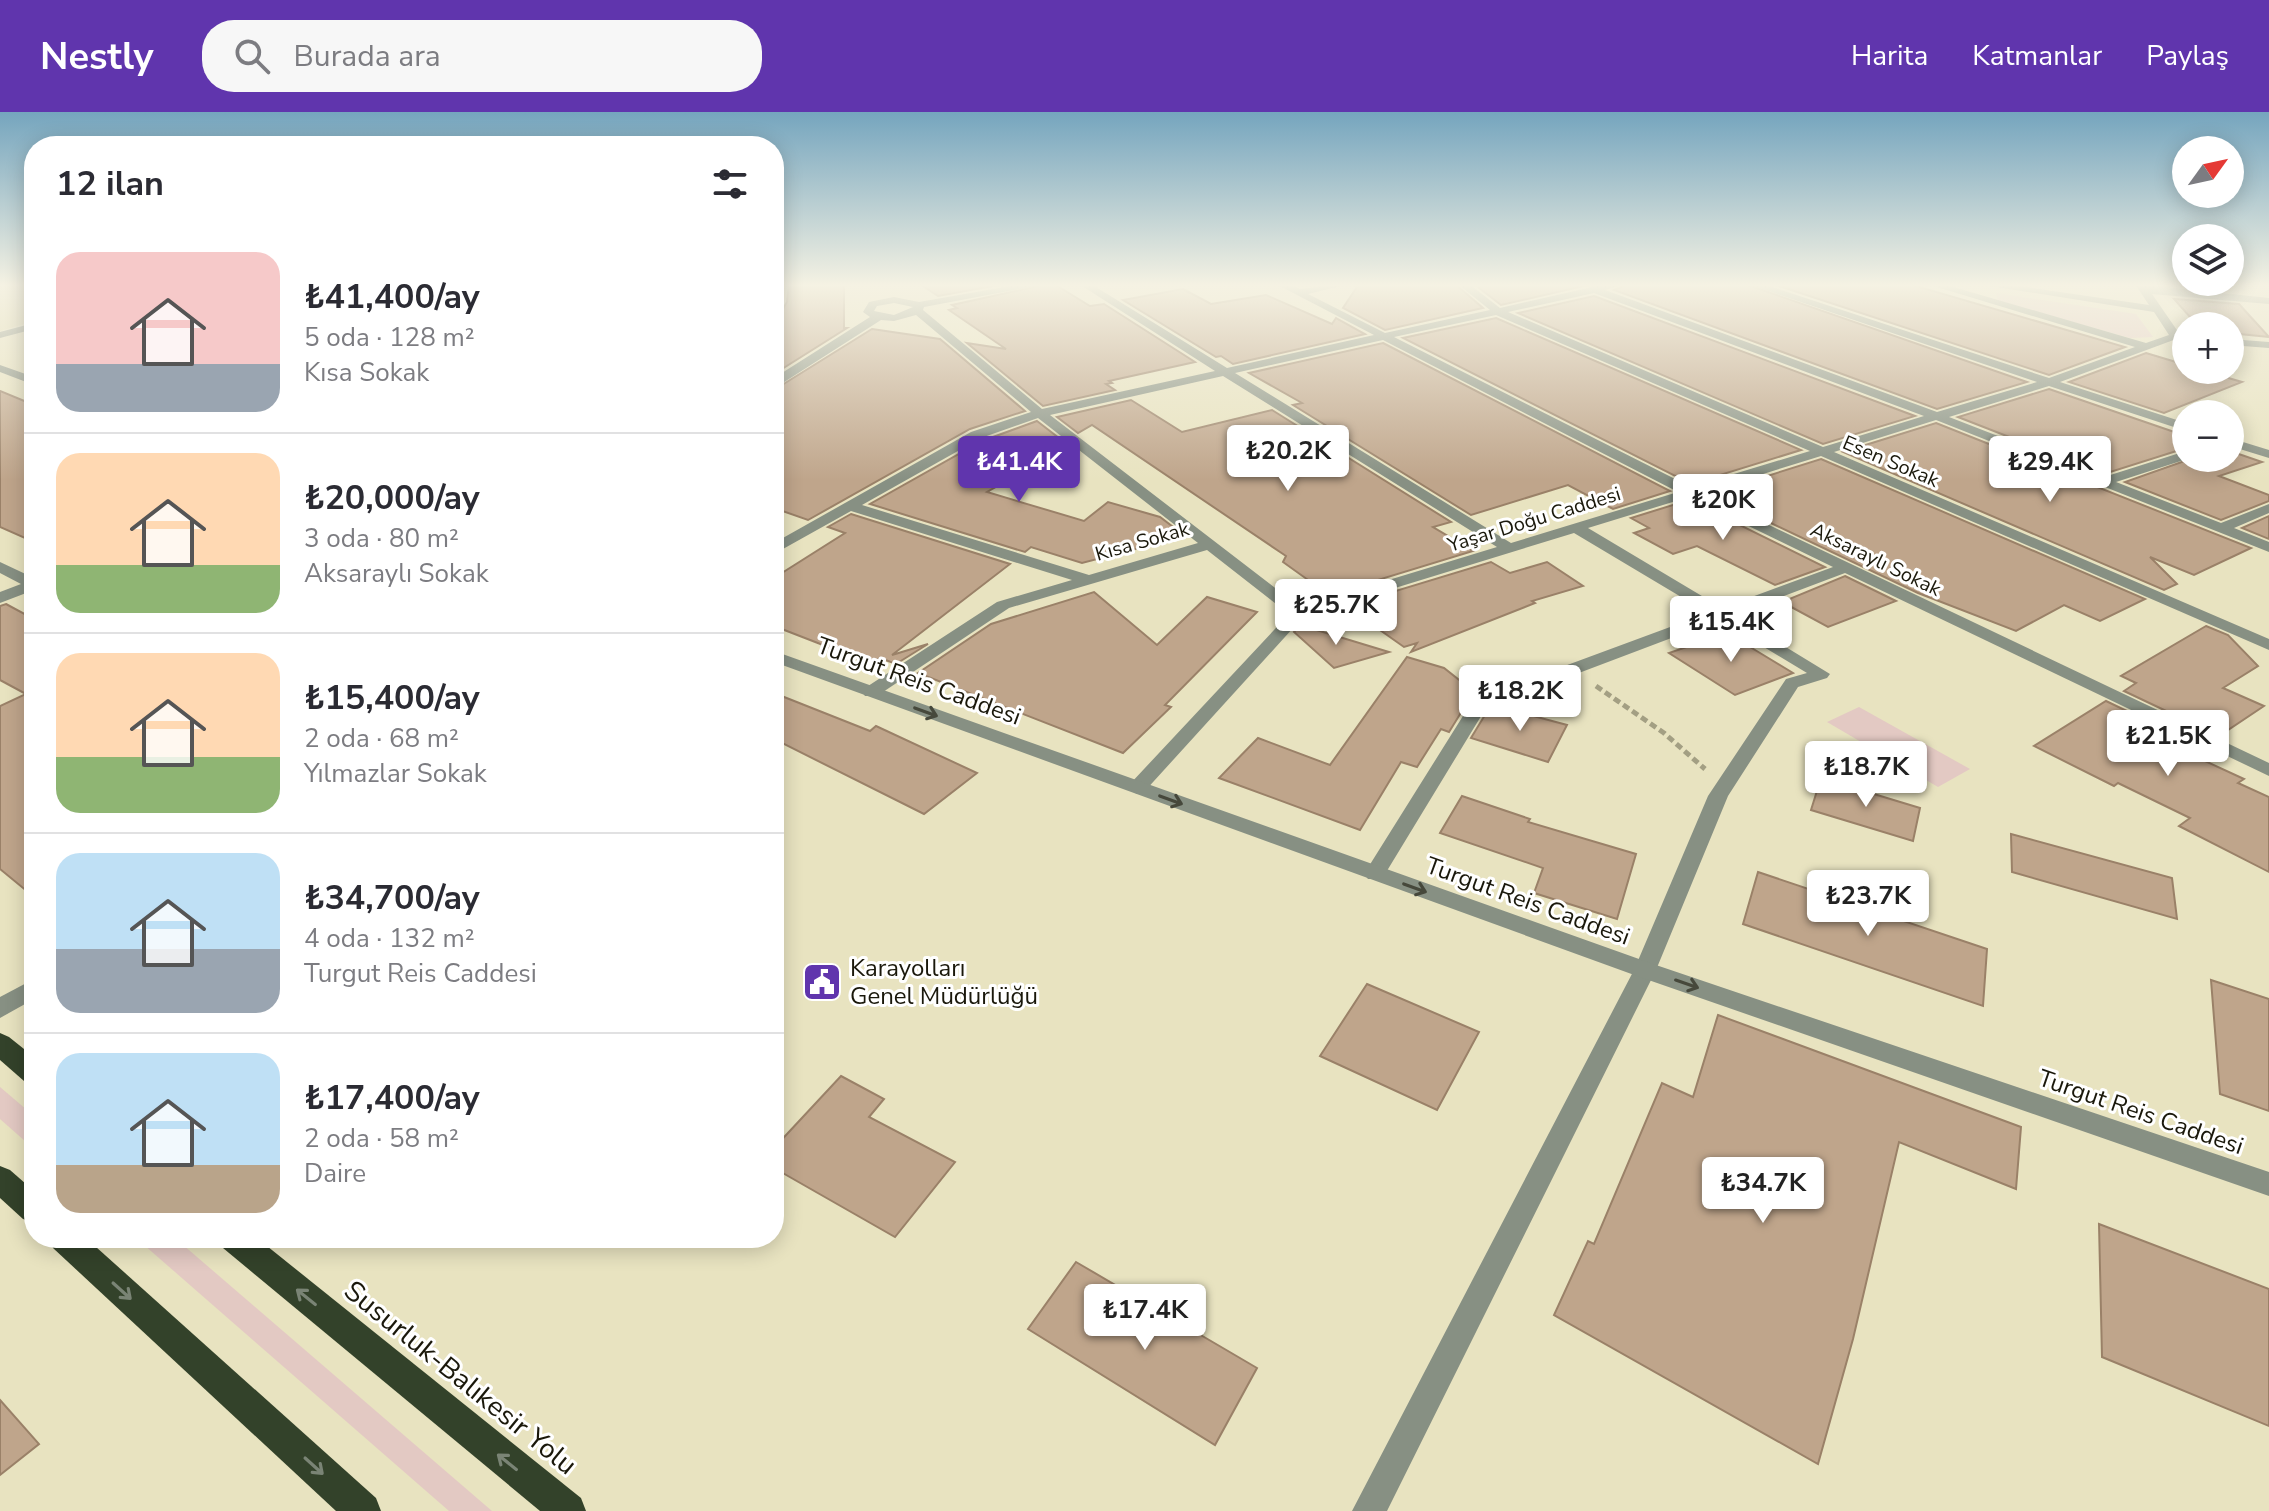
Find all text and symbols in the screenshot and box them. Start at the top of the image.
search box [202,20,762,92]
text: Nestly [40,31,154,82]
icon: search [230,34,274,78]
text: Burada ara [294,36,441,77]
text: Harita [1851,37,1928,75]
text: Katmanlar [1972,37,2102,75]
text: Paylaş [2146,37,2229,75]
north arrow [2172,136,2244,208]
map controls [2172,136,2244,472]
text: 12 ilan [56,161,164,207]
icon: filters [708,162,752,206]
button: layers [2172,224,2244,296]
text: ₺41,400/ay [304,274,480,320]
icon: home [120,284,216,380]
button: + [2172,312,2244,384]
text: 5 oda · 128 m² [304,320,475,355]
text: Kısa Sokak [304,355,429,390]
button: − [2172,400,2244,472]
pin: ₺20.2K [1223,425,1353,493]
street label: Esen Sokak [1838,429,1944,494]
text: ₺20.2K [1245,433,1331,468]
pin: ₺41.4K [954,436,1084,504]
pin: ₺29.4K [1985,436,2115,504]
text: ₺41.4K [976,444,1062,479]
text: ₺29.4K [2007,444,2093,479]
pin: ₺20K [1676,474,1770,542]
text: ₺20,000/ay [304,475,480,521]
street label: Yaşar Doğu Caddesi [1443,480,1624,559]
text: ₺20K [1691,482,1755,517]
icon: home [120,485,216,581]
street label: Kısa Sokak [1092,515,1193,568]
street label: Aksaraylı Sokak [1806,516,1946,603]
text: 3 oda · 80 m² [304,521,459,556]
text: Aksaraylı Sokak [304,556,489,591]
pin: ₺25.7K [1271,579,1401,647]
text: ₺25.7K [1293,587,1379,622]
pin: ₺15.4K [1666,596,1796,664]
text: ₺15.4K [1688,604,1774,639]
street label: Turgut Reis Caddesi [813,629,1025,733]
pin: ₺18.2K [1455,665,1585,733]
text: ₺18.2K [1477,673,1563,708]
text: ₺15,400/ay [304,675,480,721]
icon: home [120,685,216,781]
one-way arrow [913,705,938,720]
pin: ₺21.5K [2103,710,2233,778]
text: ₺21.5K [2125,718,2211,753]
text: 2 oda · 68 m² [304,721,459,756]
pin: ₺18.7K [1801,741,1931,809]
text: ₺18.7K [1823,749,1909,784]
text: Yılmazlar Sokak [304,756,487,791]
one-way arrow [1158,794,1183,808]
street label: Turgut Reis Caddesi [1422,849,1634,953]
pin: ₺23.7K [1803,870,1933,938]
text: ₺34,700/ay [304,875,480,921]
text: ₺23.7K [1825,878,1911,913]
one-way arrow [1403,882,1428,897]
icon: home [120,885,216,981]
text: 4 oda · 132 m² [304,921,475,956]
place label: Karayolları Genel Müdürlüğü [850,952,1038,1012]
text: Turgut Reis Caddesi [304,956,537,991]
public building icon: Karayolları Genel Müdürlüğü [801,961,843,1003]
one-way arrow [1674,978,1699,993]
street label: Turgut Reis Caddesi [2034,1062,2248,1162]
text: ₺17,400/ay [304,1075,480,1121]
icon: home [120,1085,216,1181]
text: 2 oda · 58 m² [304,1121,459,1156]
text: Daire [304,1156,366,1191]
pin: ₺34.7K [1698,1157,1828,1225]
text: ₺34.7K [1720,1165,1806,1200]
street label: Susurluk-Balıkesir Yolu [336,1272,585,1484]
one-way arrow [111,1281,131,1299]
pin: ₺17.4K [1080,1284,1210,1352]
one-way arrow [296,1288,317,1306]
text: ₺17.4K [1102,1292,1188,1327]
one-way arrow [498,1453,518,1471]
one-way arrow [303,1457,323,1475]

